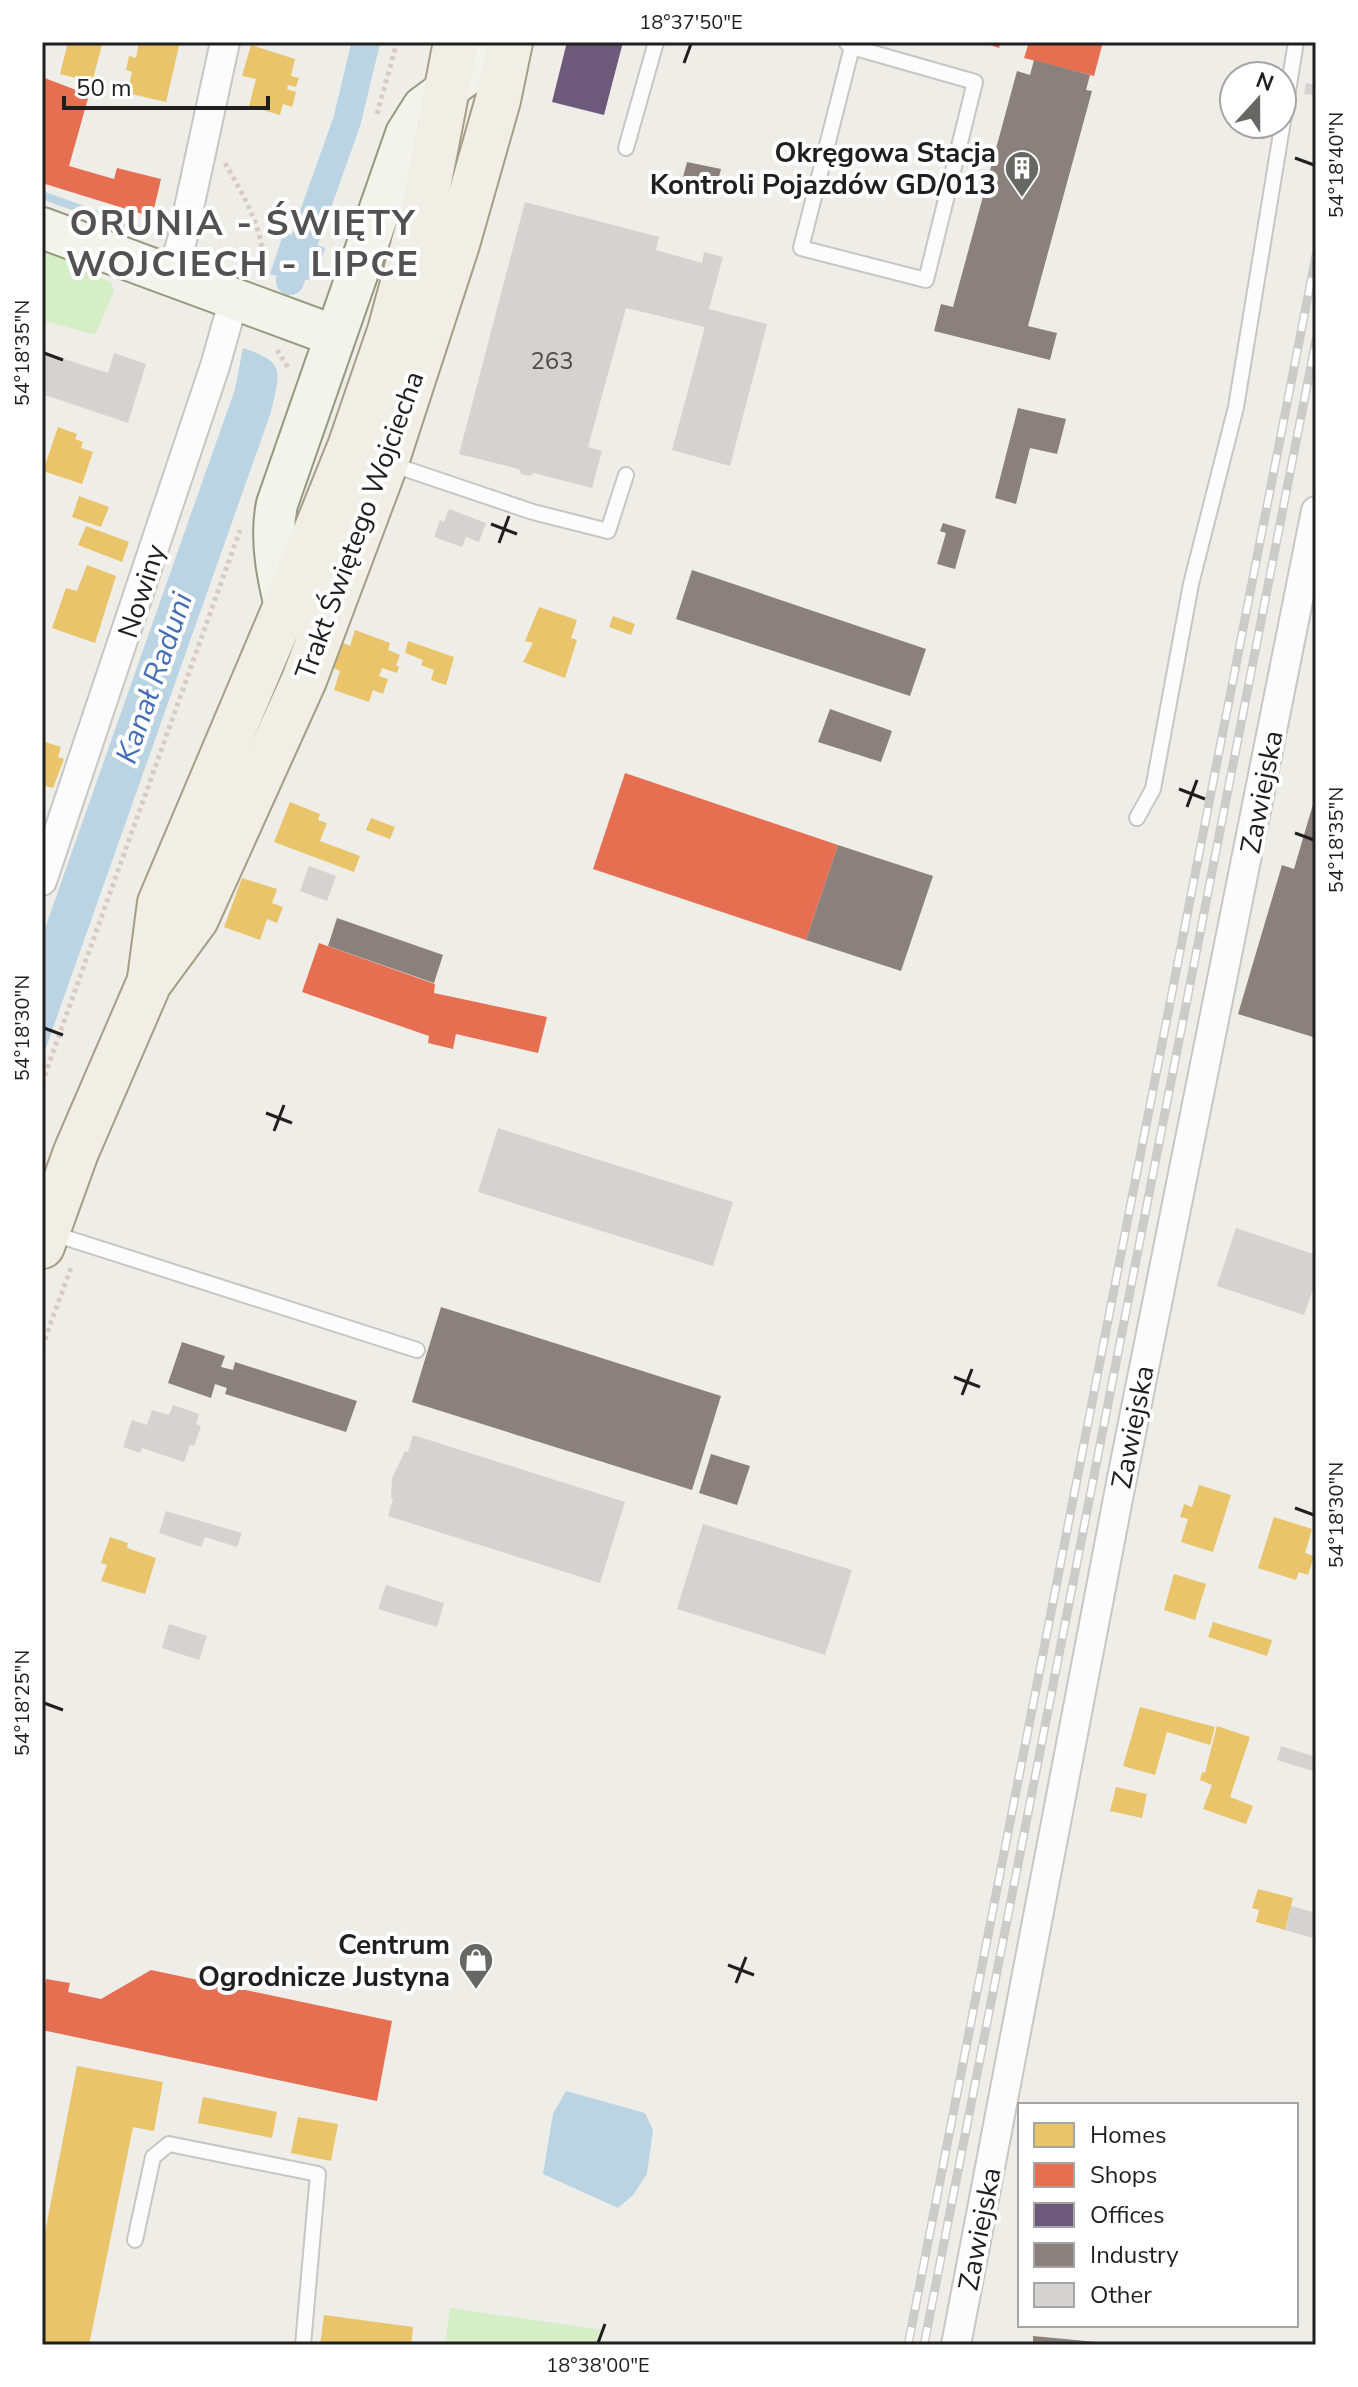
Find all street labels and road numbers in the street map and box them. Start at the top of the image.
street label: Trakt Świętego Wojciecha [286,366,433,685]
street label: Nowiny [109,539,175,643]
street label: Zawiejska [1231,727,1293,857]
street label: Zawiejska [1102,1362,1164,1492]
street label: Zawiejska [949,2164,1011,2294]

